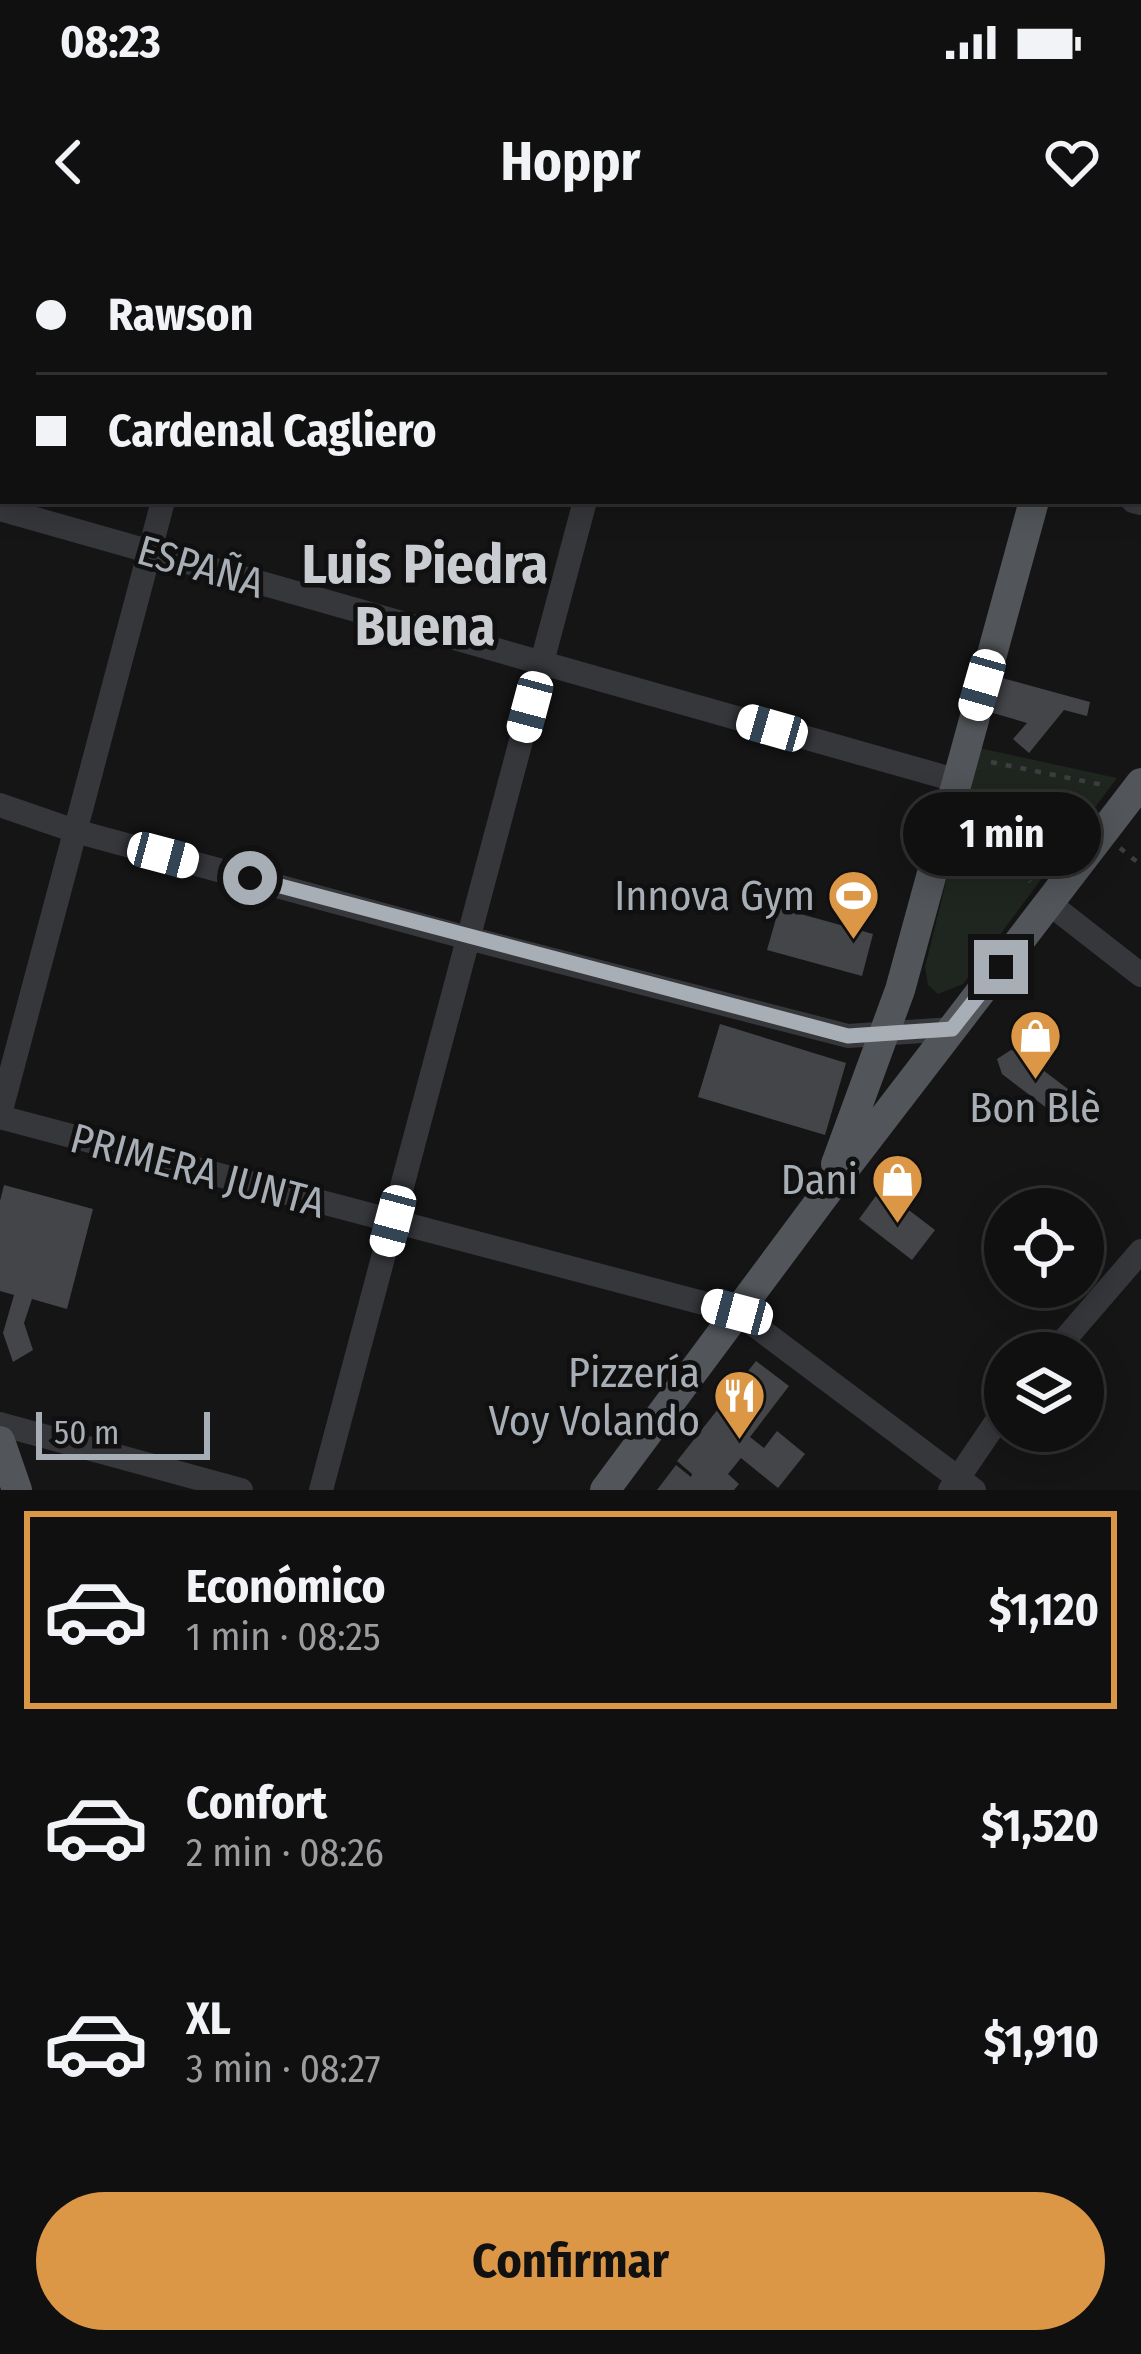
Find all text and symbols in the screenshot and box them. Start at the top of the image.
text: 08:23 [60,15,161,69]
icon: back [36,129,102,195]
icon: heart [1039,129,1105,195]
text: Hoppr [501,130,640,194]
text: Rawson [108,288,253,342]
text: Cardenal Cagliero [108,404,437,458]
street label: ESPAÑA [132,525,270,609]
district label: Luis Piedra Buena [302,533,548,659]
car [955,645,1009,725]
car [503,668,557,746]
car [732,701,812,755]
callout: 1 min [902,793,1100,877]
text: 1 min [960,811,1044,857]
car [124,828,202,882]
route start [223,851,277,905]
sports icon: Innova Gym [826,867,882,941]
place label: Innova Gym [614,871,815,921]
route end [974,940,1028,994]
shop icon: Bon Blè [1007,1007,1063,1081]
place label: Bon Blè [969,1083,1101,1133]
street label: PRIMERA JUNTA [65,1113,330,1229]
shop icon: Dani [869,1151,925,1225]
place label: Dani [781,1155,858,1205]
car [366,1182,420,1260]
map controls [984,1188,1104,1452]
button: locate [984,1188,1104,1308]
car [698,1285,776,1339]
button: layers [984,1332,1104,1452]
place label: Pizzería Voy Volando [489,1348,700,1446]
restaurant icon: Pizzería Voy Volando [711,1368,767,1442]
scale bar [36,1406,210,1459]
text: 50 m [54,1413,119,1453]
icon: car [42,1556,150,1664]
text: Económico [186,1560,386,1614]
text: $1,120 [989,1583,1099,1637]
text: 1 min · 08:25 [186,1614,381,1660]
icon: car [42,1772,150,1880]
text: Confort [186,1776,327,1830]
text: $1,520 [982,1799,1099,1853]
text: 2 min · 08:26 [186,1830,384,1876]
icon: car [42,1988,150,2096]
text: XL [186,1992,231,2046]
text: $1,910 [984,2015,1099,2069]
text: 3 min · 08:27 [186,2046,381,2092]
button: Confirmar [36,2192,1105,2330]

